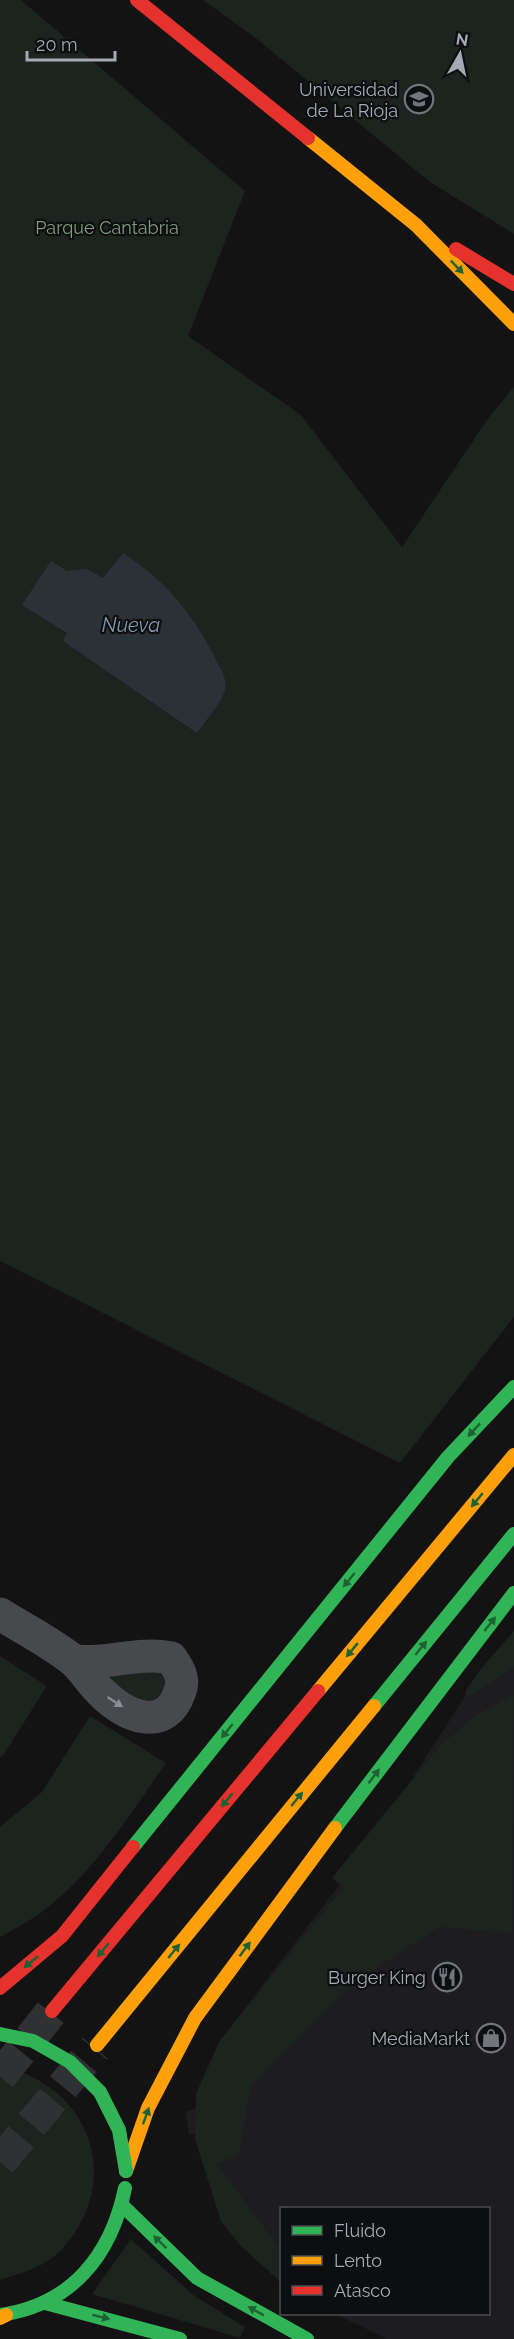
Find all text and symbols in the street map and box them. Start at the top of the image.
scale bar [27,24,116,62]
north arrow [430,24,490,84]
text: N [455,29,470,50]
text: 20 m [36,34,78,55]
place label: Universidad de La Rioja [299,79,398,121]
school or university icon: Universidad de La Rioja [403,83,435,115]
park label: Parque Cantabria [35,217,179,238]
one-way arrow [449,259,463,273]
water label: Nueva [102,613,160,637]
one-way arrow [467,1422,481,1437]
one-way arrow [470,1492,483,1508]
one-way arrow [344,1572,356,1587]
one-way arrow [484,1617,496,1633]
one-way arrow [414,1640,427,1656]
one-way arrow [346,1642,359,1657]
one-way arrow [107,1697,123,1708]
one-way arrow [221,1724,233,1739]
one-way arrow [368,1768,380,1784]
one-way arrow [221,1792,234,1808]
one-way arrow [291,1792,303,1807]
one-way arrow [97,1942,110,1957]
one-way arrow [239,1942,251,1958]
one-way arrow [168,1943,180,1958]
one-way arrow [24,1955,39,1968]
restaurant icon: Burger King [431,1961,463,1993]
place label: Burger King [328,1967,426,1988]
shop icon: MediaMarkt [475,2022,507,2054]
place label: MediaMarkt [371,2028,470,2049]
one-way arrow [141,2107,151,2125]
legend [280,2207,490,2315]
text: Fluido [334,2220,386,2241]
one-way arrow [152,2235,167,2249]
text: Lento [334,2250,382,2271]
text: Atasco [334,2280,391,2301]
one-way arrow [247,2306,264,2316]
one-way arrow [92,2312,110,2322]

